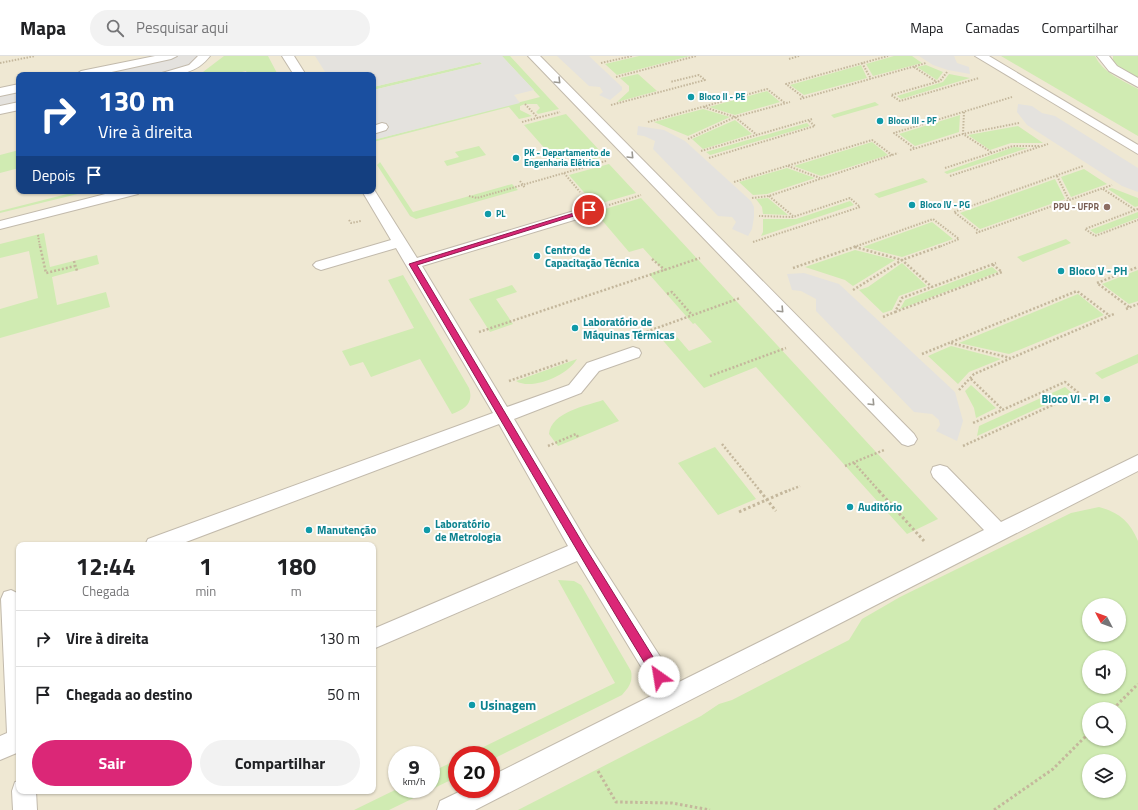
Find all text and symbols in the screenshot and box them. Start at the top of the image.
search box [90,10,370,46]
text: Mapa [20,13,66,42]
text: Pesquisar aqui [136,16,228,39]
icon: search [104,17,126,39]
text: Mapa [910,17,943,38]
text: Camadas [965,17,1020,38]
text: Compartilhar [1042,17,1118,38]
one-way arrow [553,76,561,84]
text: 130 m [98,79,175,122]
icon: right [32,88,84,140]
place label: Bloco II - PE [699,90,746,103]
marker: Bloco II - PE [686,92,696,102]
place label: Bloco III - PF [888,114,937,127]
marker: Bloco III - PF [875,116,885,126]
text: Vire à direita [98,118,192,145]
place label: PK - Departamento de Engenharia Elétrica [524,146,610,169]
one-way arrow [626,151,634,159]
marker: PK - Departamento de Engenharia Elétrica [511,153,521,163]
text: Depois [32,164,75,187]
icon: arrive [83,164,105,186]
pin [572,193,606,227]
place label: Bloco IV - PG [920,198,970,211]
icon: arrive [578,199,600,221]
marker: Bloco IV - PG [907,200,917,210]
place label: PPU - UFPR [1053,200,1099,213]
marker: PPU - UFPR [1102,202,1112,212]
place label: PL [496,207,506,220]
marker: PL [483,209,493,219]
place label: Centro de Capacitação Técnica [545,242,640,271]
marker: Centro de Capacitação Técnica [532,251,542,261]
place label: Bloco V - PH [1069,263,1128,279]
marker: Bloco V - PH [1056,266,1066,276]
one-way arrow [776,305,784,313]
place label: Laboratório de Máquinas Térmicas [583,314,675,343]
marker: Laboratório de Máquinas Térmicas [570,323,580,333]
place label: Bloco VI - PI [1042,391,1099,407]
marker: Bloco VI - PI [1102,394,1112,404]
one-way arrow [867,398,875,406]
place label: Auditório [858,499,902,515]
marker: Auditório [845,502,855,512]
place label: Laboratório de Metrologia [435,516,502,545]
place label: Manutenção [317,522,376,538]
marker: Manutenção [304,525,314,535]
marker: Laboratório de Metrologia [422,525,432,535]
text: 12:44 [76,548,136,584]
text: 1 [199,548,213,584]
text: 180 [276,548,316,584]
text: Chegada [82,581,129,601]
text: min [195,581,216,601]
text: m [291,581,302,601]
north arrow [1082,598,1126,642]
map controls [1082,598,1126,798]
text: Vire à direita [66,627,149,650]
text: 130 m [319,627,360,650]
icon: right [32,628,54,650]
button: sound [1082,650,1126,694]
position arrow [638,656,680,698]
text: Chegada ao destino [66,683,192,706]
text: 50 m [327,683,360,706]
icon: arrive [32,684,54,706]
place label: Usinagem [480,695,536,715]
marker: Usinagem [467,700,477,710]
button: search [1082,702,1126,746]
button: Sair [32,740,192,786]
button: Compartilhar [200,740,360,786]
speed limit sign: 20 [448,746,500,798]
text: 9 [408,751,420,782]
button: layers [1082,754,1126,798]
text: km/h [403,774,425,789]

